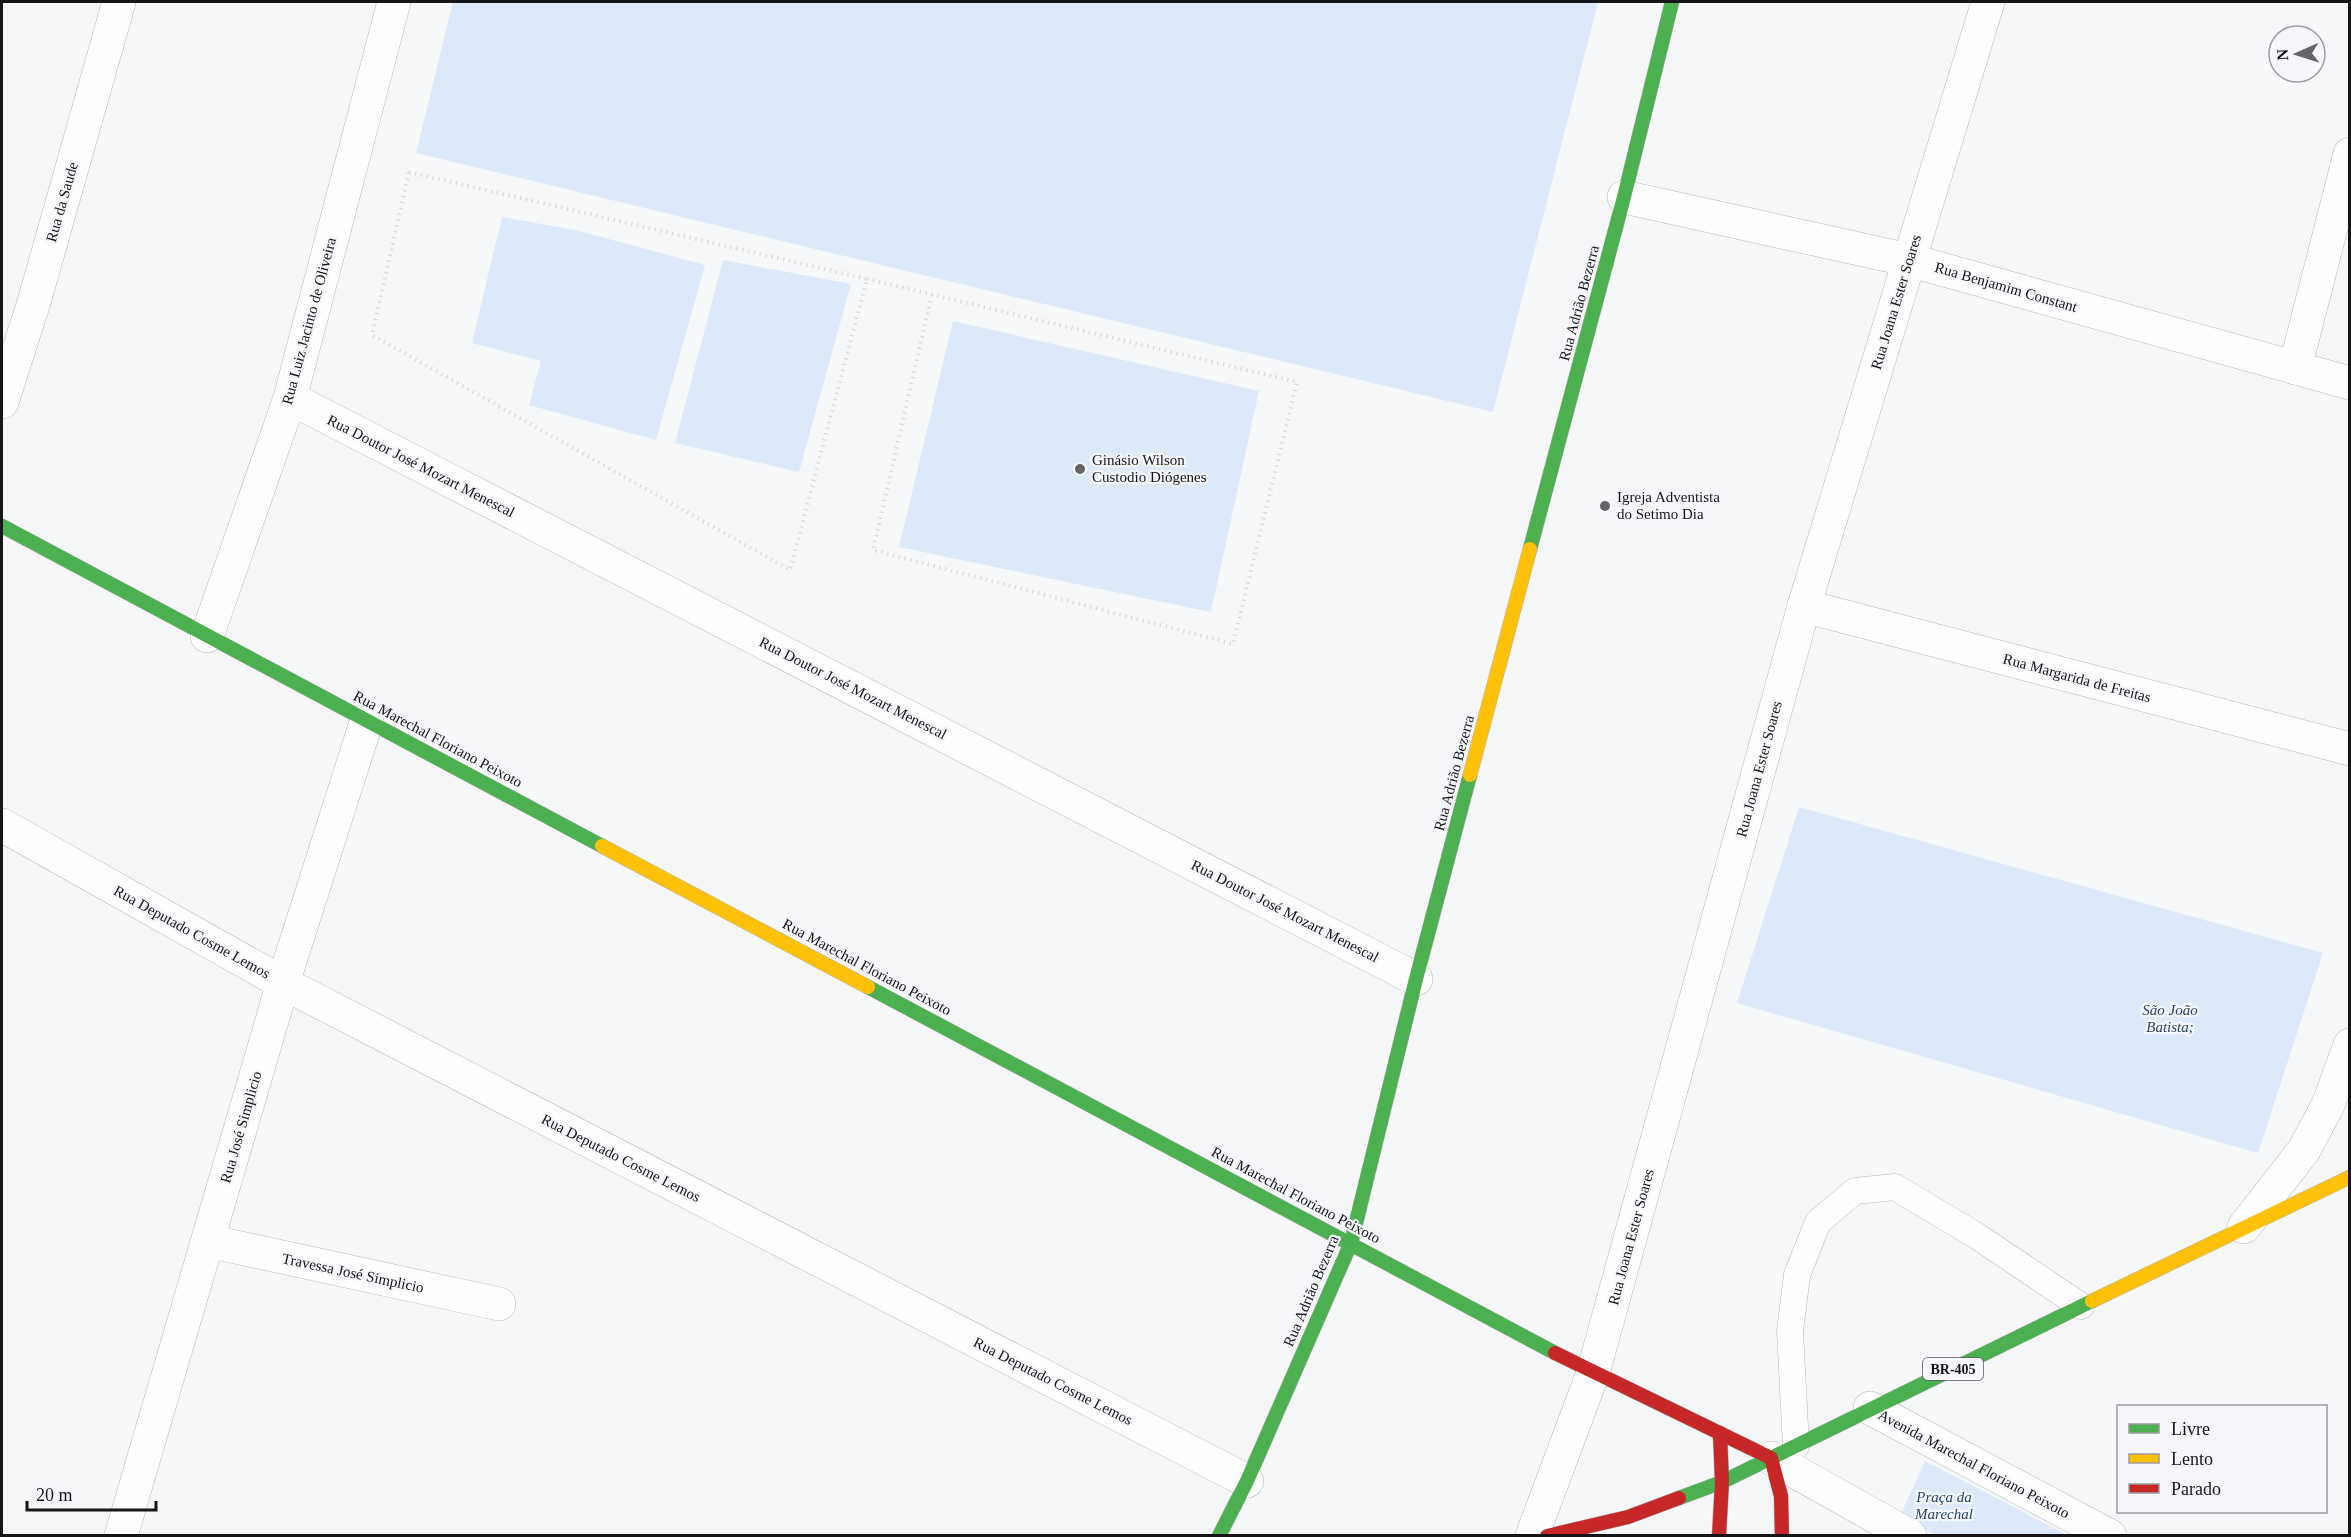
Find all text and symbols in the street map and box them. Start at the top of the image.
north arrow [2267,24,2327,84]
text: N [2274,48,2291,61]
street label: Rua da Saude [43,160,81,244]
street label: Rua Joana Ester Soares [1868,232,1924,371]
street label: Rua Luiz Jacinto de Oliveira [279,235,339,406]
street label: Rua Adrião Bezerra [1556,243,1602,363]
street label: Rua Benjamim Constant [1933,259,2080,315]
street label: Rua Doutor José Mozart Menescal [325,412,517,520]
place label: Ginásio Wilson Custodio Diógenes [1092,452,1207,485]
marker: Ginásio Wilson Custodio Diógenes [1073,462,1087,476]
place label: Igreja Adventista do Setimo Dia [1617,489,1720,522]
marker: Igreja Adventista do Setimo Dia [1598,499,1612,513]
street label: Rua Doutor José Mozart Menescal [757,634,949,742]
street label: Rua Margarida de Freitas [2001,651,2153,706]
street label: Rua Marechal Floriano Peixoto [351,688,525,790]
street label: Rua Joana Ester Soares [1733,699,1785,839]
street label: Rua Adrião Bezerra [1431,713,1477,833]
street label: Rua Doutor José Mozart Menescal [1189,857,1381,965]
street label: Rua Deputado Cosme Lemos [111,882,273,982]
street label: Rua Marechal Floriano Peixoto [780,916,954,1018]
park label: São João Batista; [2142,1002,2198,1035]
street label: Rua José Simplicio [217,1069,265,1185]
street label: Rua Deputado Cosme Lemos [539,1111,703,1205]
street label: Rua Marechal Floriano Peixoto [1209,1144,1383,1246]
street label: Rua Joana Ester Soares [1605,1167,1657,1307]
street label: Rua Adrião Bezerra [1280,1233,1342,1349]
street label: Travessa José Simplicio [281,1250,425,1296]
street label: Rua Deputado Cosme Lemos [971,1334,1135,1428]
road number: BR-405 [1923,1358,1983,1380]
legend [2117,1405,2327,1513]
street label: Avenida Marechal Floriano Peixoto [1876,1407,2072,1521]
text: Livre [2171,1419,2210,1439]
text: Lento [2171,1449,2213,1469]
scale bar [27,1474,156,1512]
text: Parado [2171,1479,2221,1499]
text: 20 m [36,1485,73,1505]
park label: Praça da Marechal [1914,1489,1973,1522]

